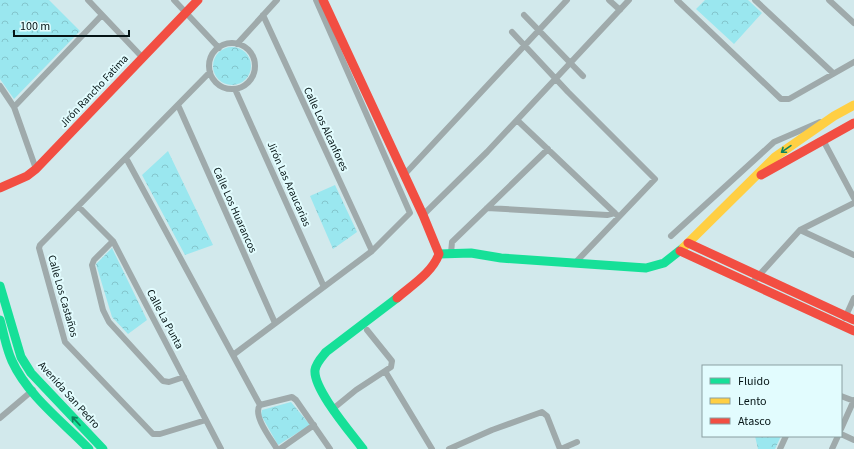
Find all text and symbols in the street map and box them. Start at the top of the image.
scale bar [14,12,129,38]
text: 100 m [20,18,50,35]
street label: Jirón Rancho Fatima [56,51,132,131]
street label: Calle Los Alcanfores [300,85,352,174]
street label: Jirón Las Araucarias [263,139,315,229]
one-way arrow [781,145,792,153]
street label: Calle Los Huarancos [209,165,261,256]
street label: Calle Los Castaños [44,253,82,339]
street label: Calle La Punta [143,287,187,351]
street label: Avenida San Pedro [35,358,103,432]
legend [702,365,842,437]
text: Fluido [738,373,770,390]
text: Lento [738,393,767,410]
text: Atasco [738,413,771,430]
one-way arrow [71,416,81,426]

